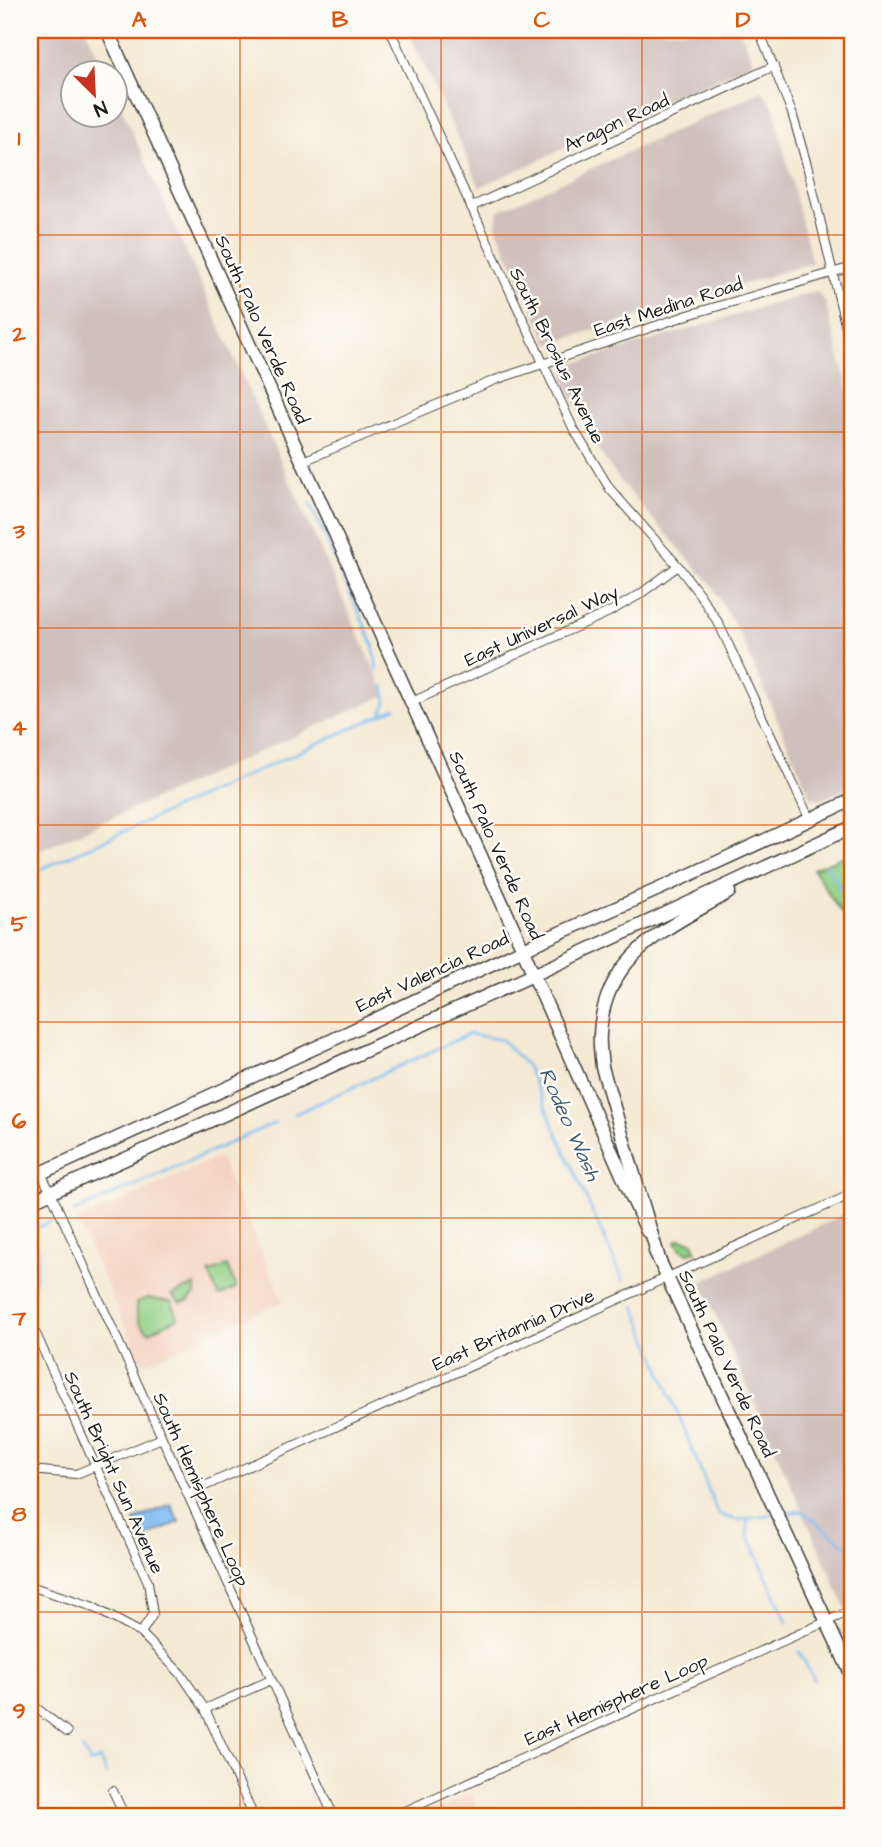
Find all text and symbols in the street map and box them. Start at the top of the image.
text: A [132,4,147,36]
text: B [332,4,349,36]
text: C [534,4,551,36]
text: D [736,4,751,36]
north arrow [60,60,130,130]
street label: Aragon Road [559,87,674,160]
text: N [89,93,111,123]
text: 1 [18,122,21,154]
street label: South Palo Verde Road [208,231,316,429]
street label: South Brosius Avenue [502,263,611,448]
street label: East Medina Road [591,271,746,344]
text: 2 [11,318,26,350]
text: 3 [12,515,25,547]
street label: East Universal Way [460,579,624,675]
text: 4 [11,712,27,744]
street label: South Palo Verde Road [442,747,550,945]
text: 5 [11,908,28,940]
street label: East Valencia Road [352,925,514,1020]
water label: Rodeo Wash [532,1063,608,1187]
text: 6 [12,1105,27,1137]
street label: South Palo Verde Road [671,1265,782,1462]
street label: East Britannia Drive [428,1282,599,1378]
text: 7 [11,1302,27,1334]
street label: South Bright Sun Avenue [56,1367,171,1579]
street label: South Hemisphere Loop [146,1388,256,1591]
text: 8 [12,1498,27,1530]
street label: East Hemisphere Loop [520,1648,713,1753]
text: 9 [12,1695,26,1727]

